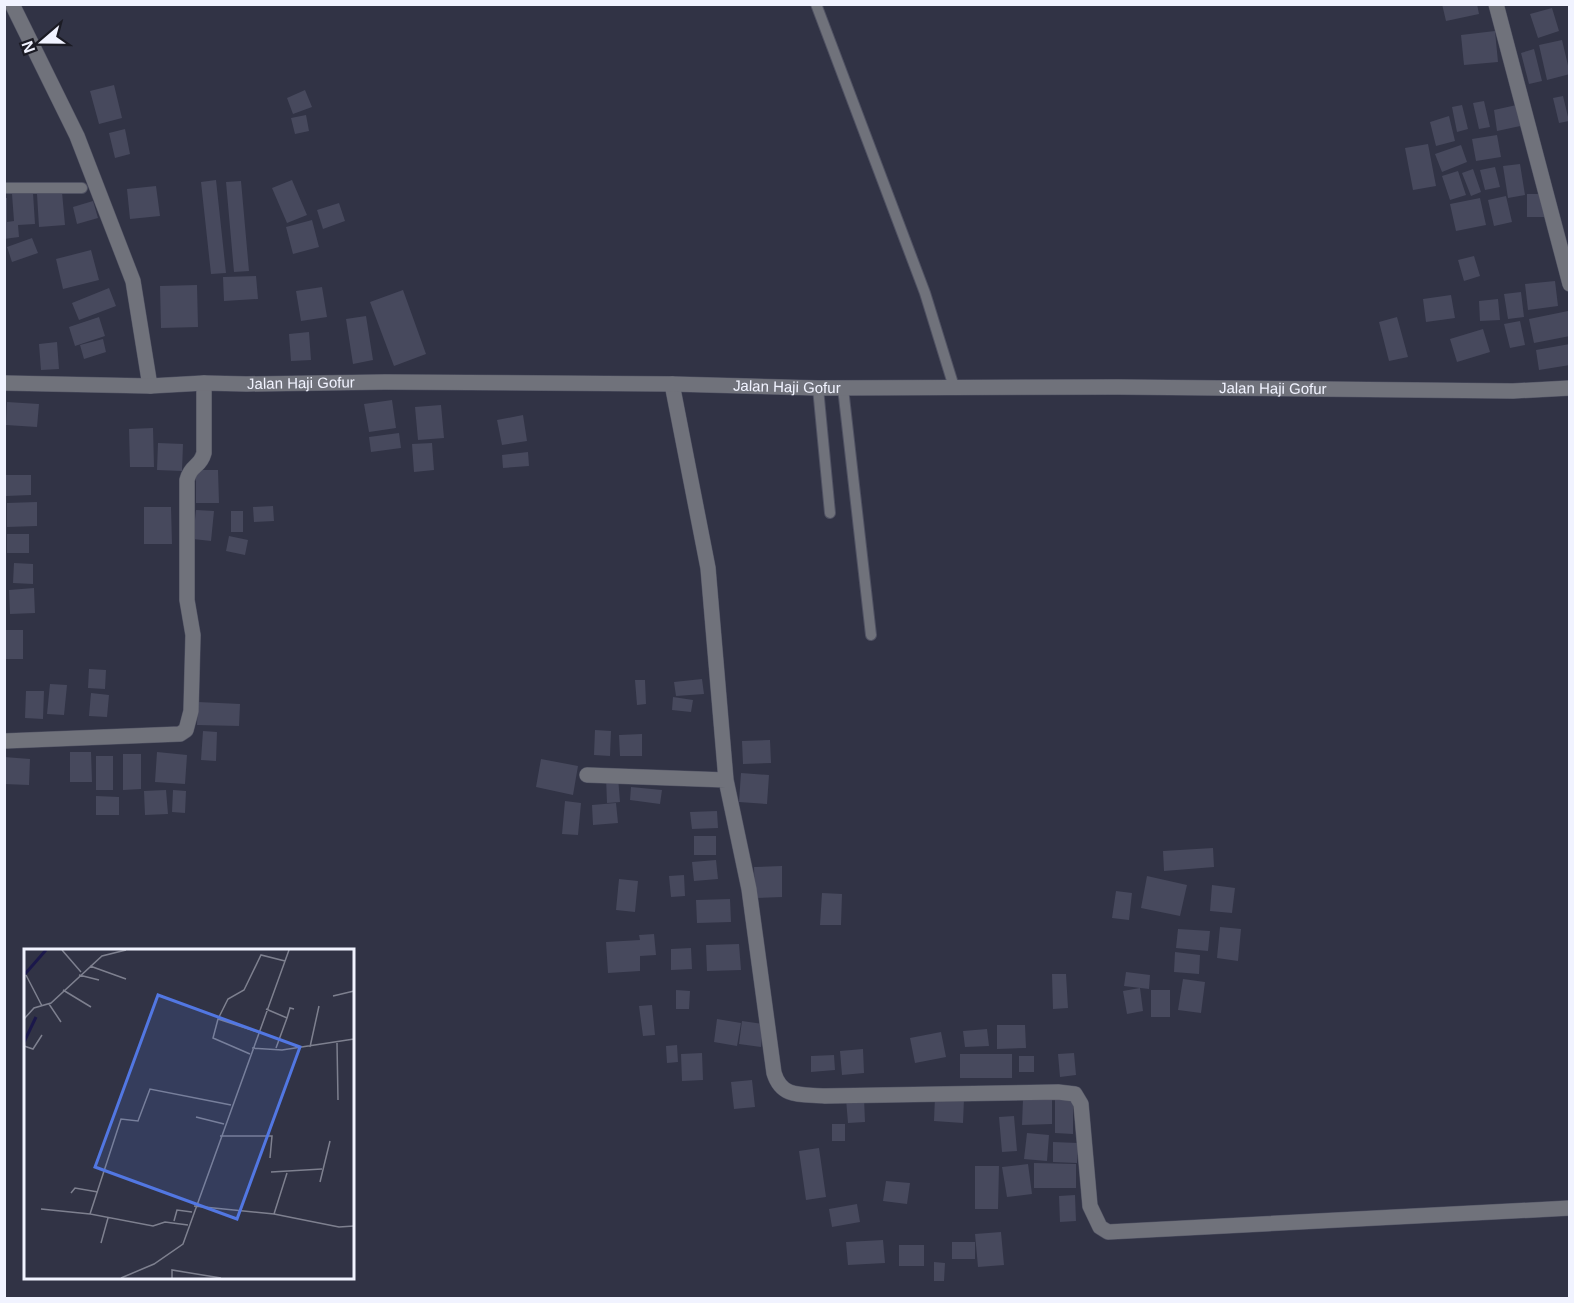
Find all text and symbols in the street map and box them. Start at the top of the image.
north arrow [12,12,72,72]
text: N [18,39,38,55]
street label: Jalan Haji Gofur [247,373,355,392]
street label: Jalan Haji Gofur [733,377,841,396]
street label: Jalan Haji Gofur [1219,379,1327,397]
inset map [24,949,354,1279]

